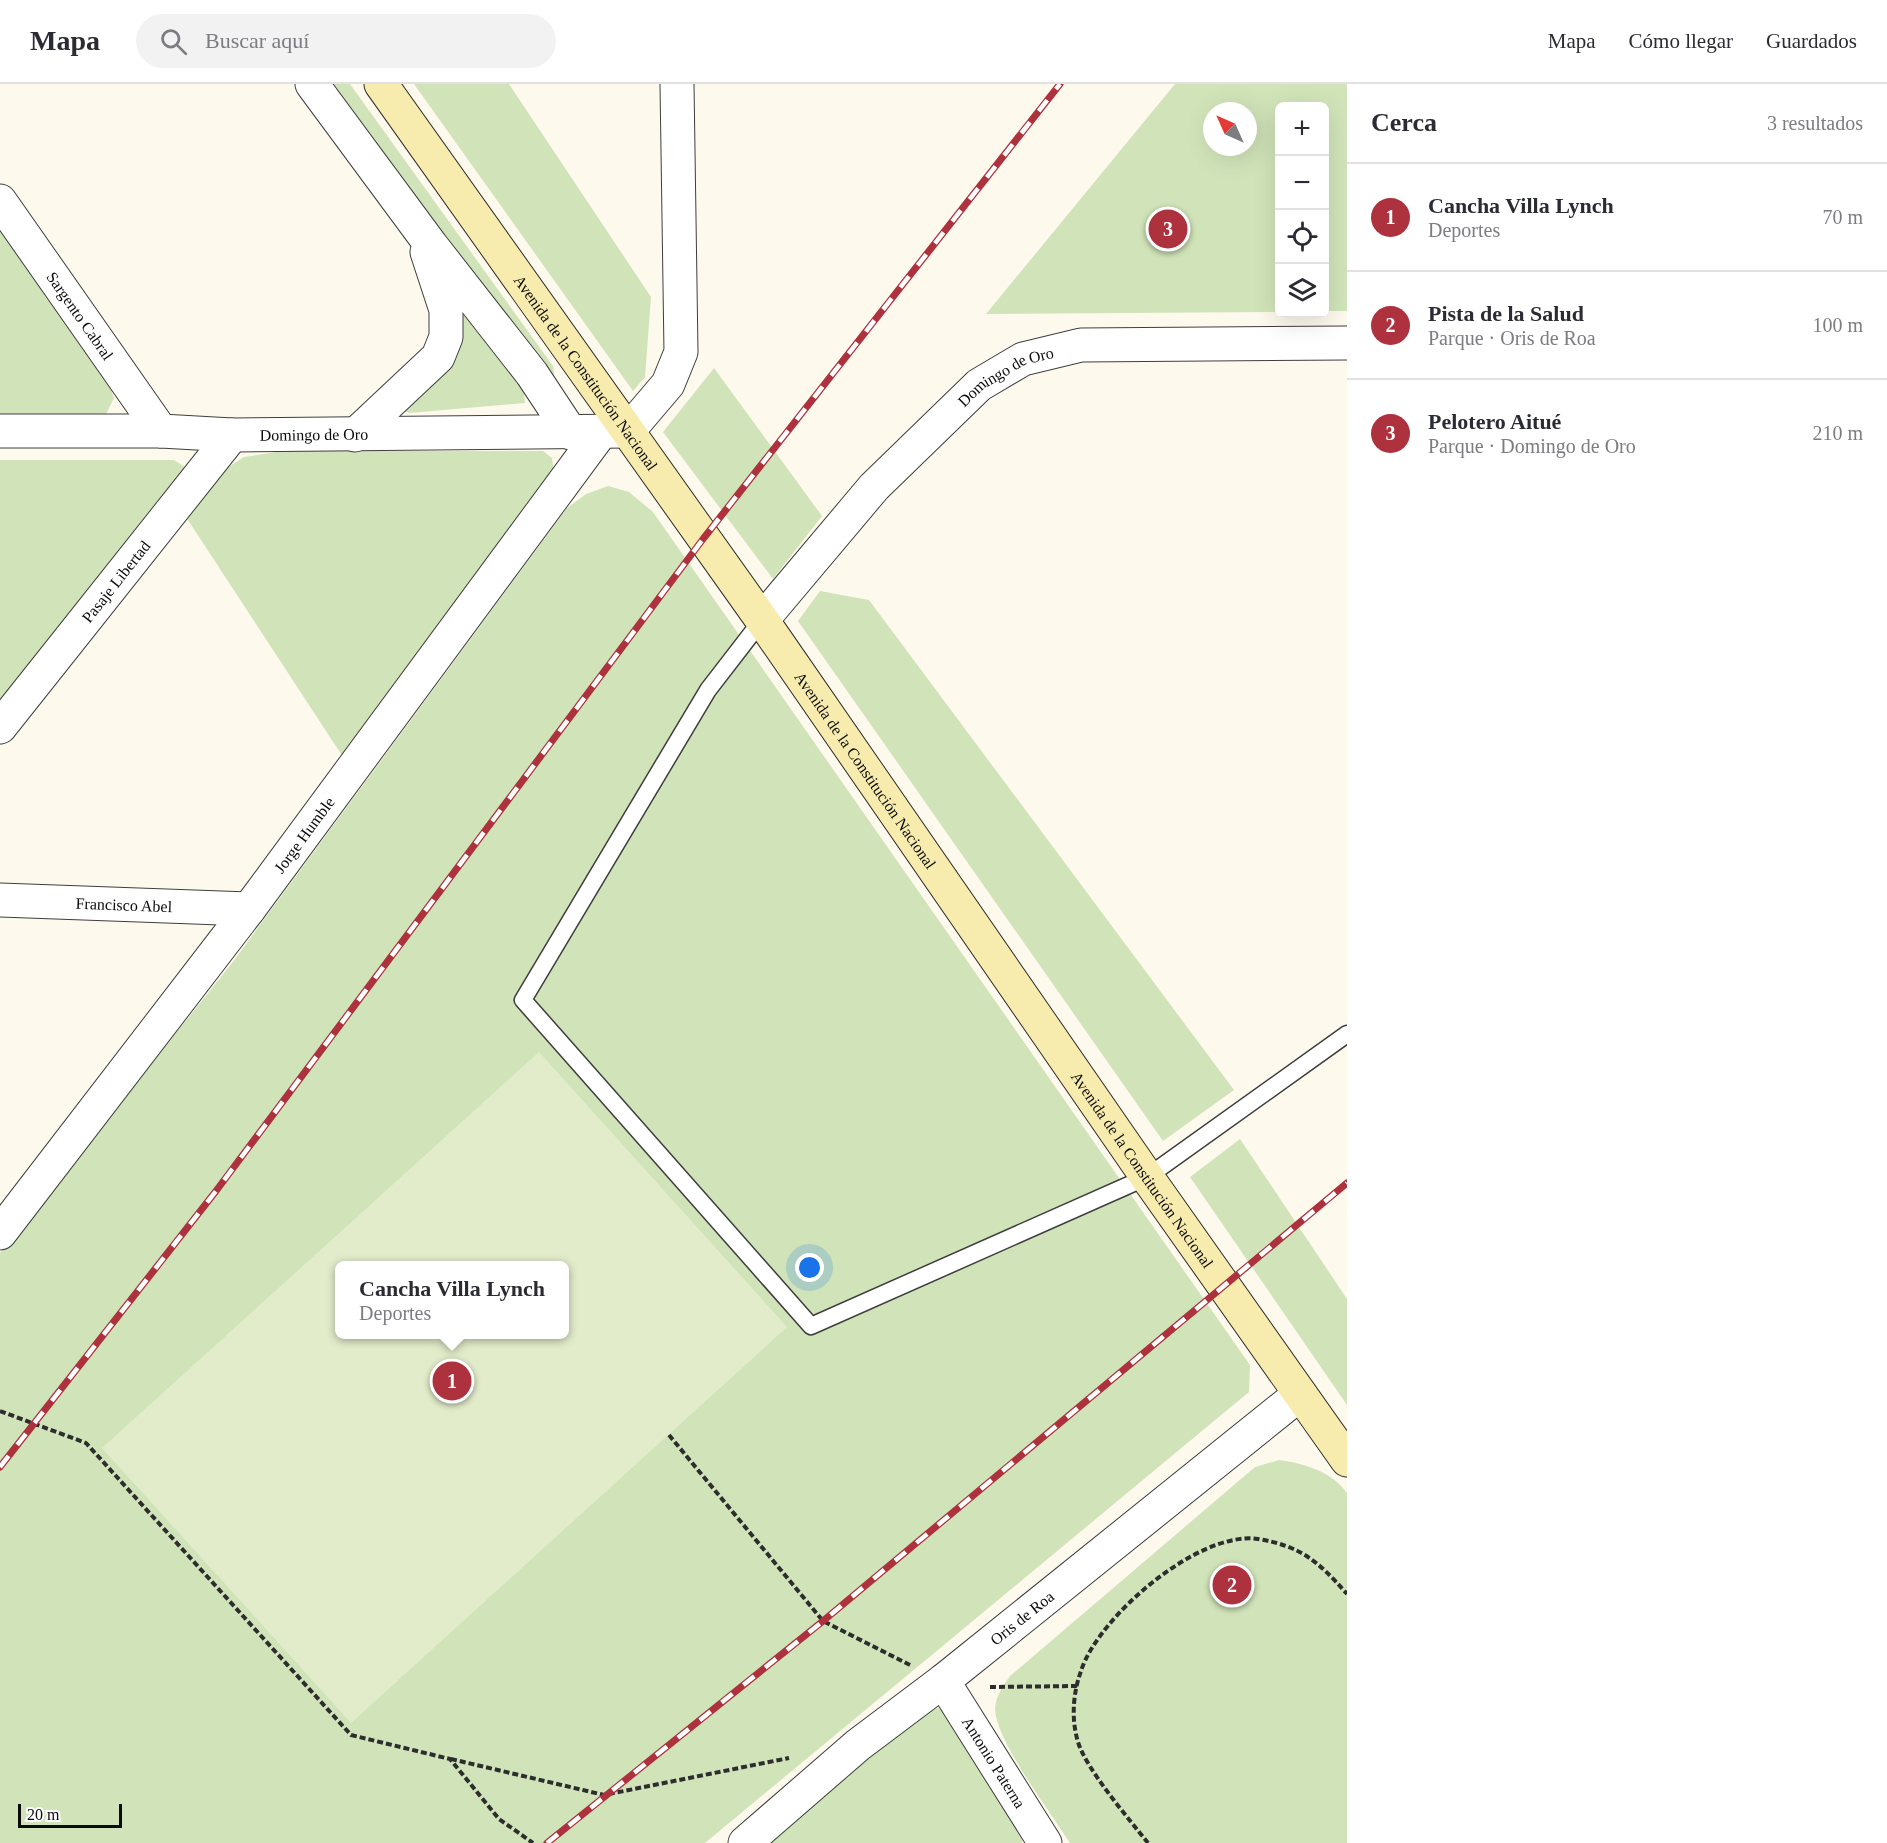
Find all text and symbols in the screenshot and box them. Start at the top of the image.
search box [136,14,556,68]
text: Mapa [30,25,100,56]
icon: search [157,25,190,58]
text: Buscar aquí [205,28,309,53]
text: Mapa [1548,29,1596,53]
text: Cómo llegar [1629,29,1733,53]
text: Guardados [1766,29,1857,53]
north arrow [1203,102,1257,156]
map controls [1275,102,1329,318]
button: + [1275,102,1329,156]
text: Cerca [1371,108,1437,137]
text: 3 resultados [1767,112,1863,134]
button: − [1275,156,1329,210]
text: Cancha Villa Lynch [1428,193,1614,218]
pin: 3 [1148,206,1188,252]
text: 1 [1386,206,1396,228]
text: 70 m [1822,206,1863,228]
button: locate [1275,210,1329,264]
text: Deportes [1428,219,1500,241]
button: layers [1275,264,1329,318]
street label: Sargento Cabral [43,269,117,364]
street label: Avenida de la Constitución Nacional [511,272,661,474]
text: Pista de la Salud [1428,301,1584,326]
text: 2 [1386,314,1396,336]
text: 100 m [1812,314,1863,336]
text: Parque · Oris de Roa [1428,327,1596,349]
street label: Domingo de Oro [954,344,1055,410]
text: Pelotero Aitué [1428,409,1561,434]
text: 3 [1386,422,1396,444]
text: 210 m [1812,422,1863,444]
street label: Domingo de Oro [260,426,368,444]
text: Parque · Domingo de Oro [1428,435,1636,457]
street label: Pasaje Libertad [79,538,154,626]
street label: Avenida de la Constitución Nacional [791,669,940,872]
street label: Jorge Humble [271,794,338,876]
street label: Francisco Abel [75,895,173,915]
street label: Avenida de la Constitución Nacional [1068,1068,1217,1272]
your location [795,1253,824,1282]
popup [335,1261,569,1339]
text: Cancha Villa Lynch [359,1276,545,1301]
text: Deportes [359,1302,431,1324]
pin: 1 [432,1358,472,1404]
pin: 2 [1212,1562,1252,1608]
street label: Oris de Roa [987,1588,1057,1649]
street label: Antonio Paterna [959,1714,1029,1811]
scale bar [18,1801,122,1828]
text: 20 m [27,1806,59,1823]

